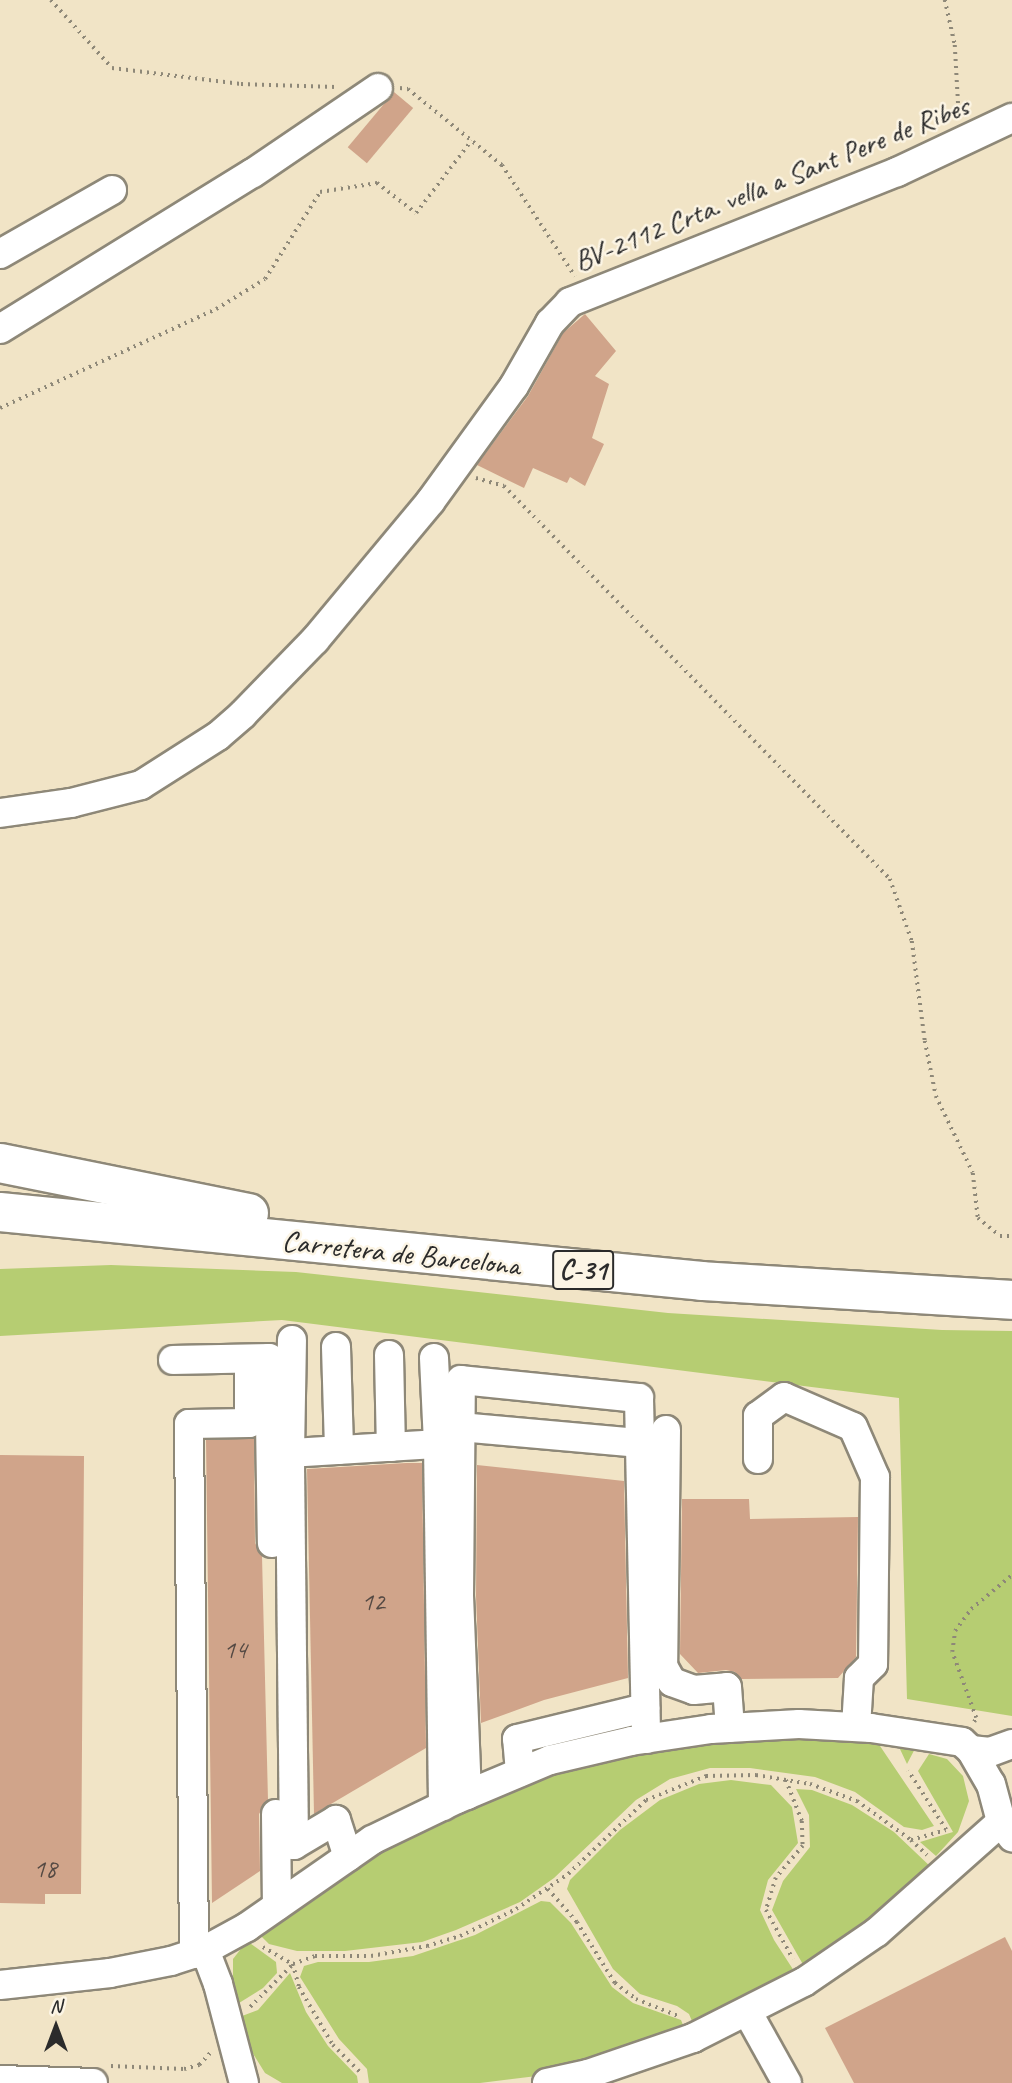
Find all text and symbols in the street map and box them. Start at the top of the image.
street label: BV-2112 Crta. vella a Sant Pere de Ribes [568,87,974,279]
street label: Carretera de Barcelona [280,1223,522,1283]
road number: C-31 [552,1246,614,1294]
house number: 12 [361,1586,385,1618]
house number: 14 [223,1634,247,1666]
house number: 18 [33,1853,57,1885]
north arrow [21,1992,91,2062]
text: N [50,1994,62,2018]

